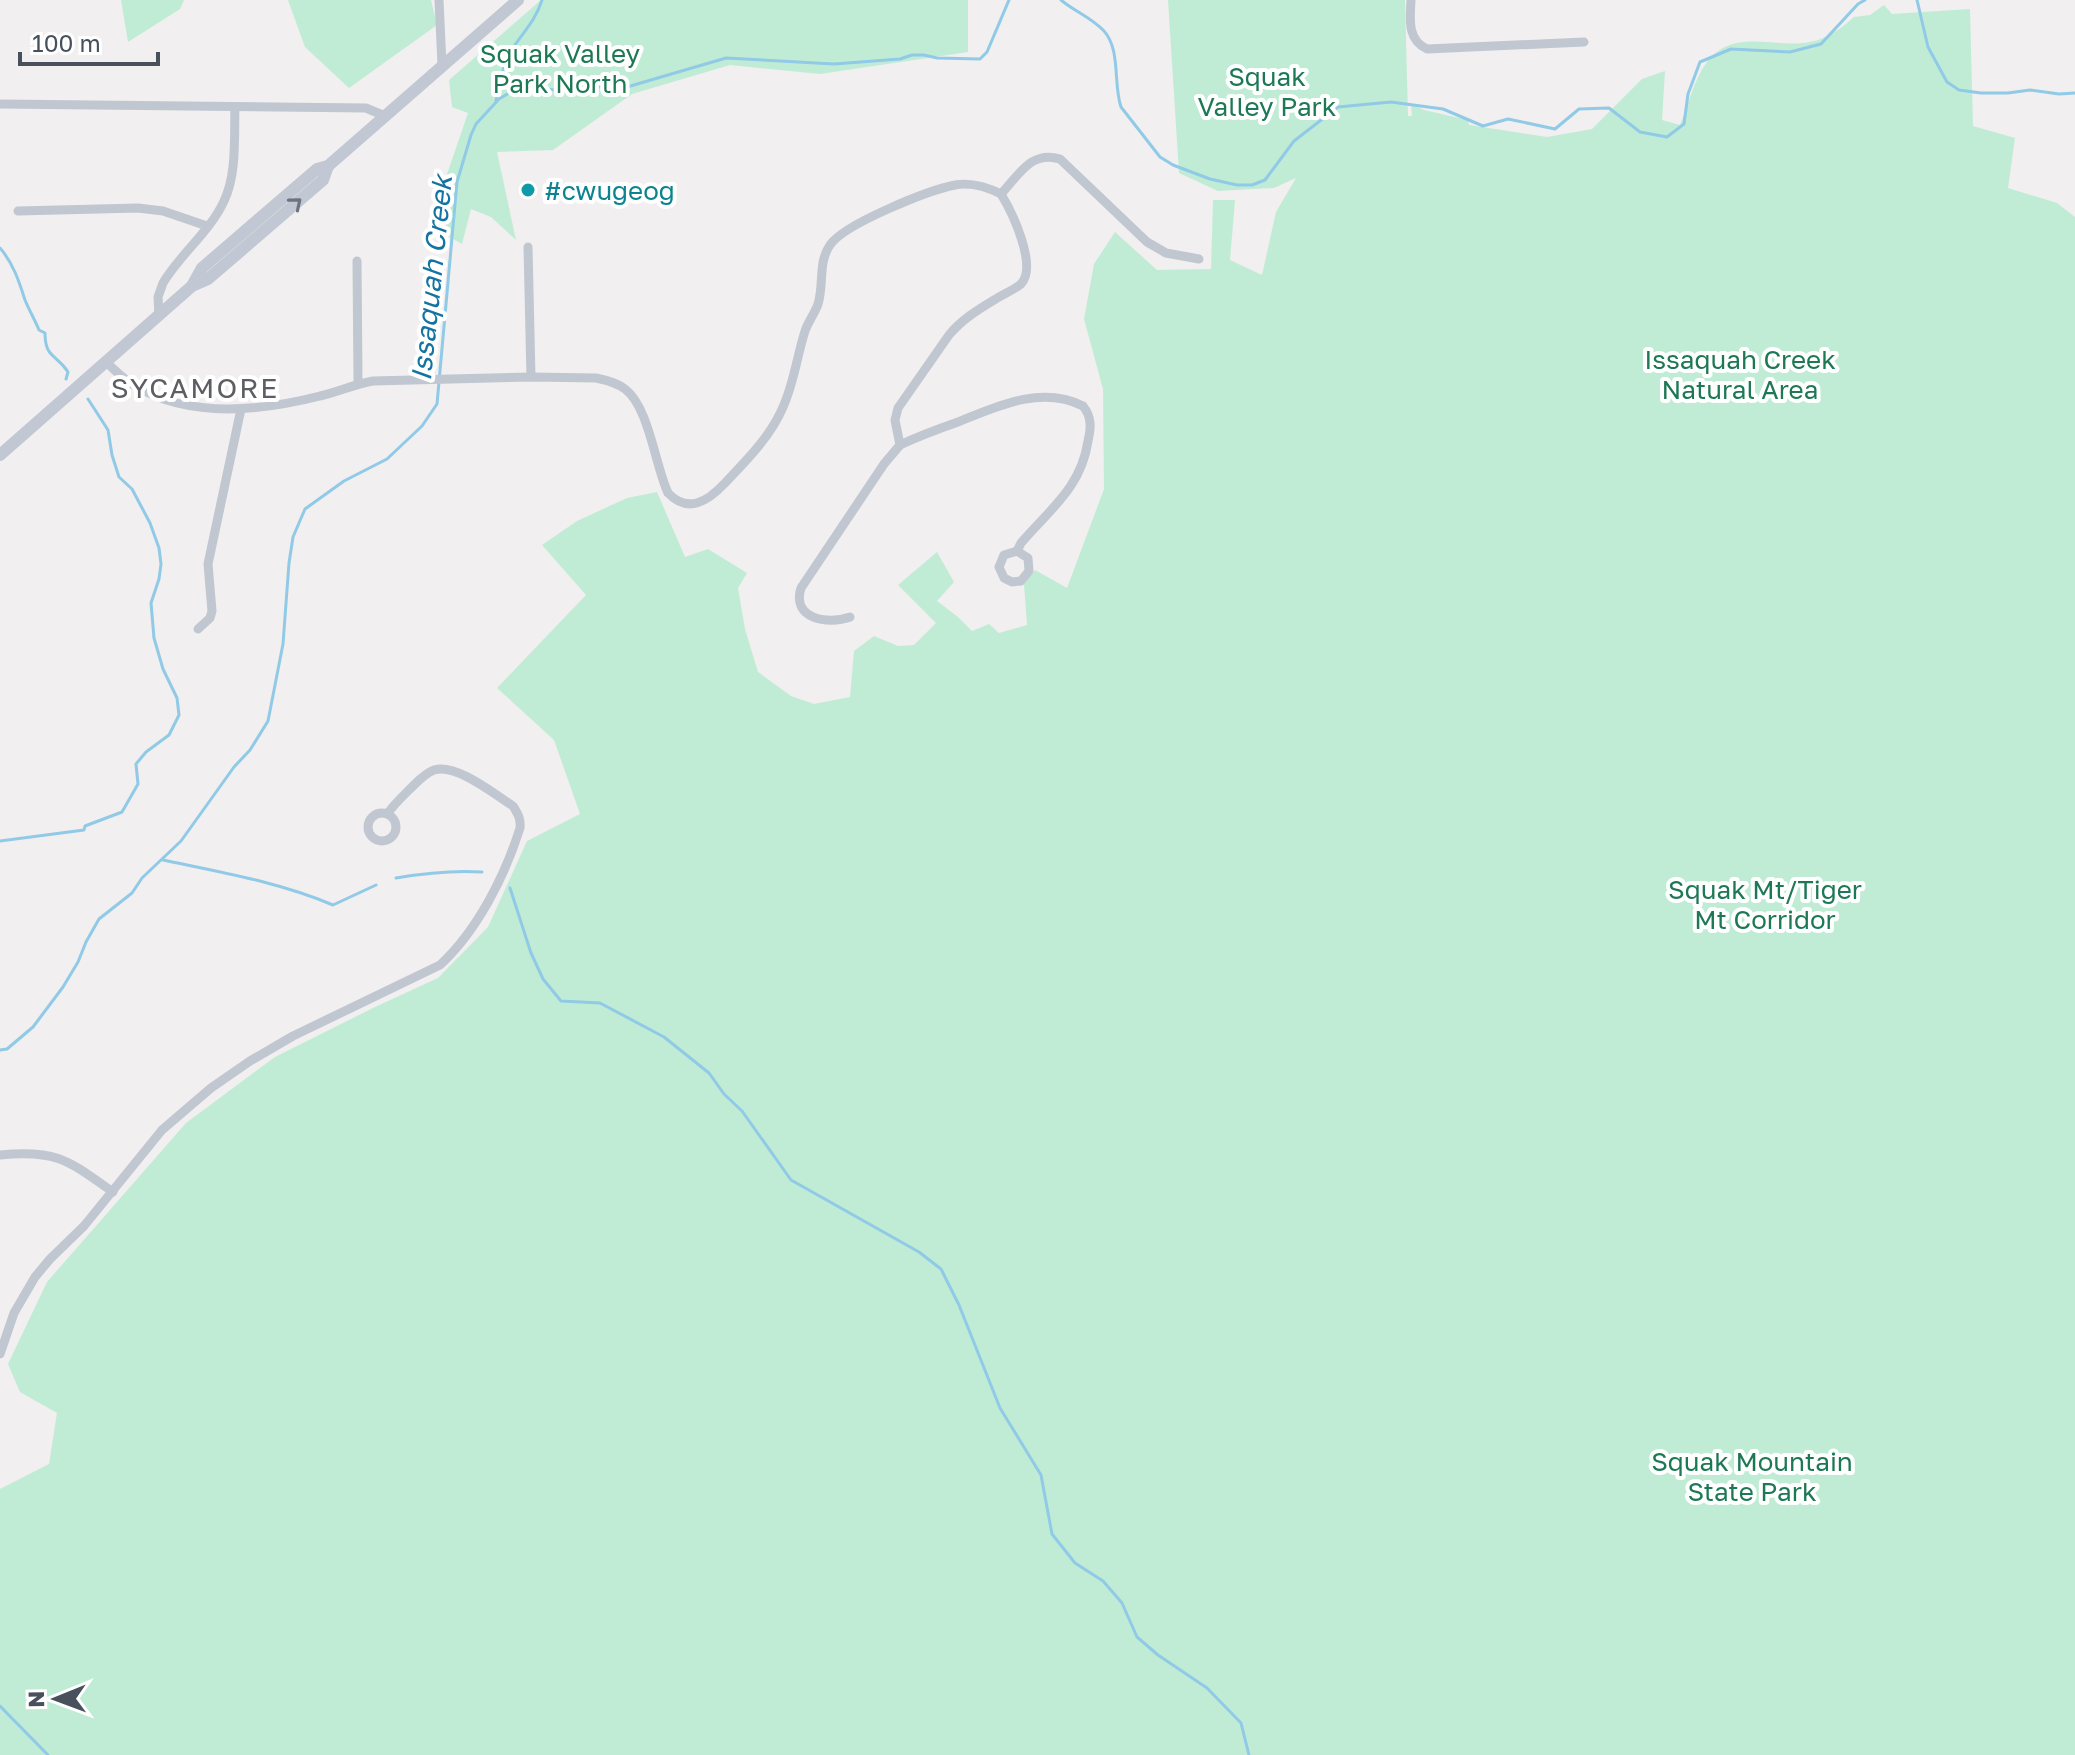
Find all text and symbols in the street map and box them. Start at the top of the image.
scale bar [20,16,158,66]
text: 100 m [32,28,101,57]
park label: Squak Valley Park North [480,38,641,99]
park label: Squak Valley Park [1198,61,1337,122]
water label: Issaquah Creek [404,170,459,382]
place label: #cwugeog [544,175,675,206]
marker: #cwugeog [519,181,537,199]
one-way arrow [287,198,301,213]
park label: Issaquah Creek Natural Area [1644,344,1836,405]
district label: SYCAMORE [111,371,279,404]
park label: Squak Mt/Tiger Mt Corridor [1668,874,1862,935]
park label: Squak Mountain State Park [1651,1446,1853,1507]
north arrow [16,1659,96,1739]
text: N [22,1691,49,1708]

